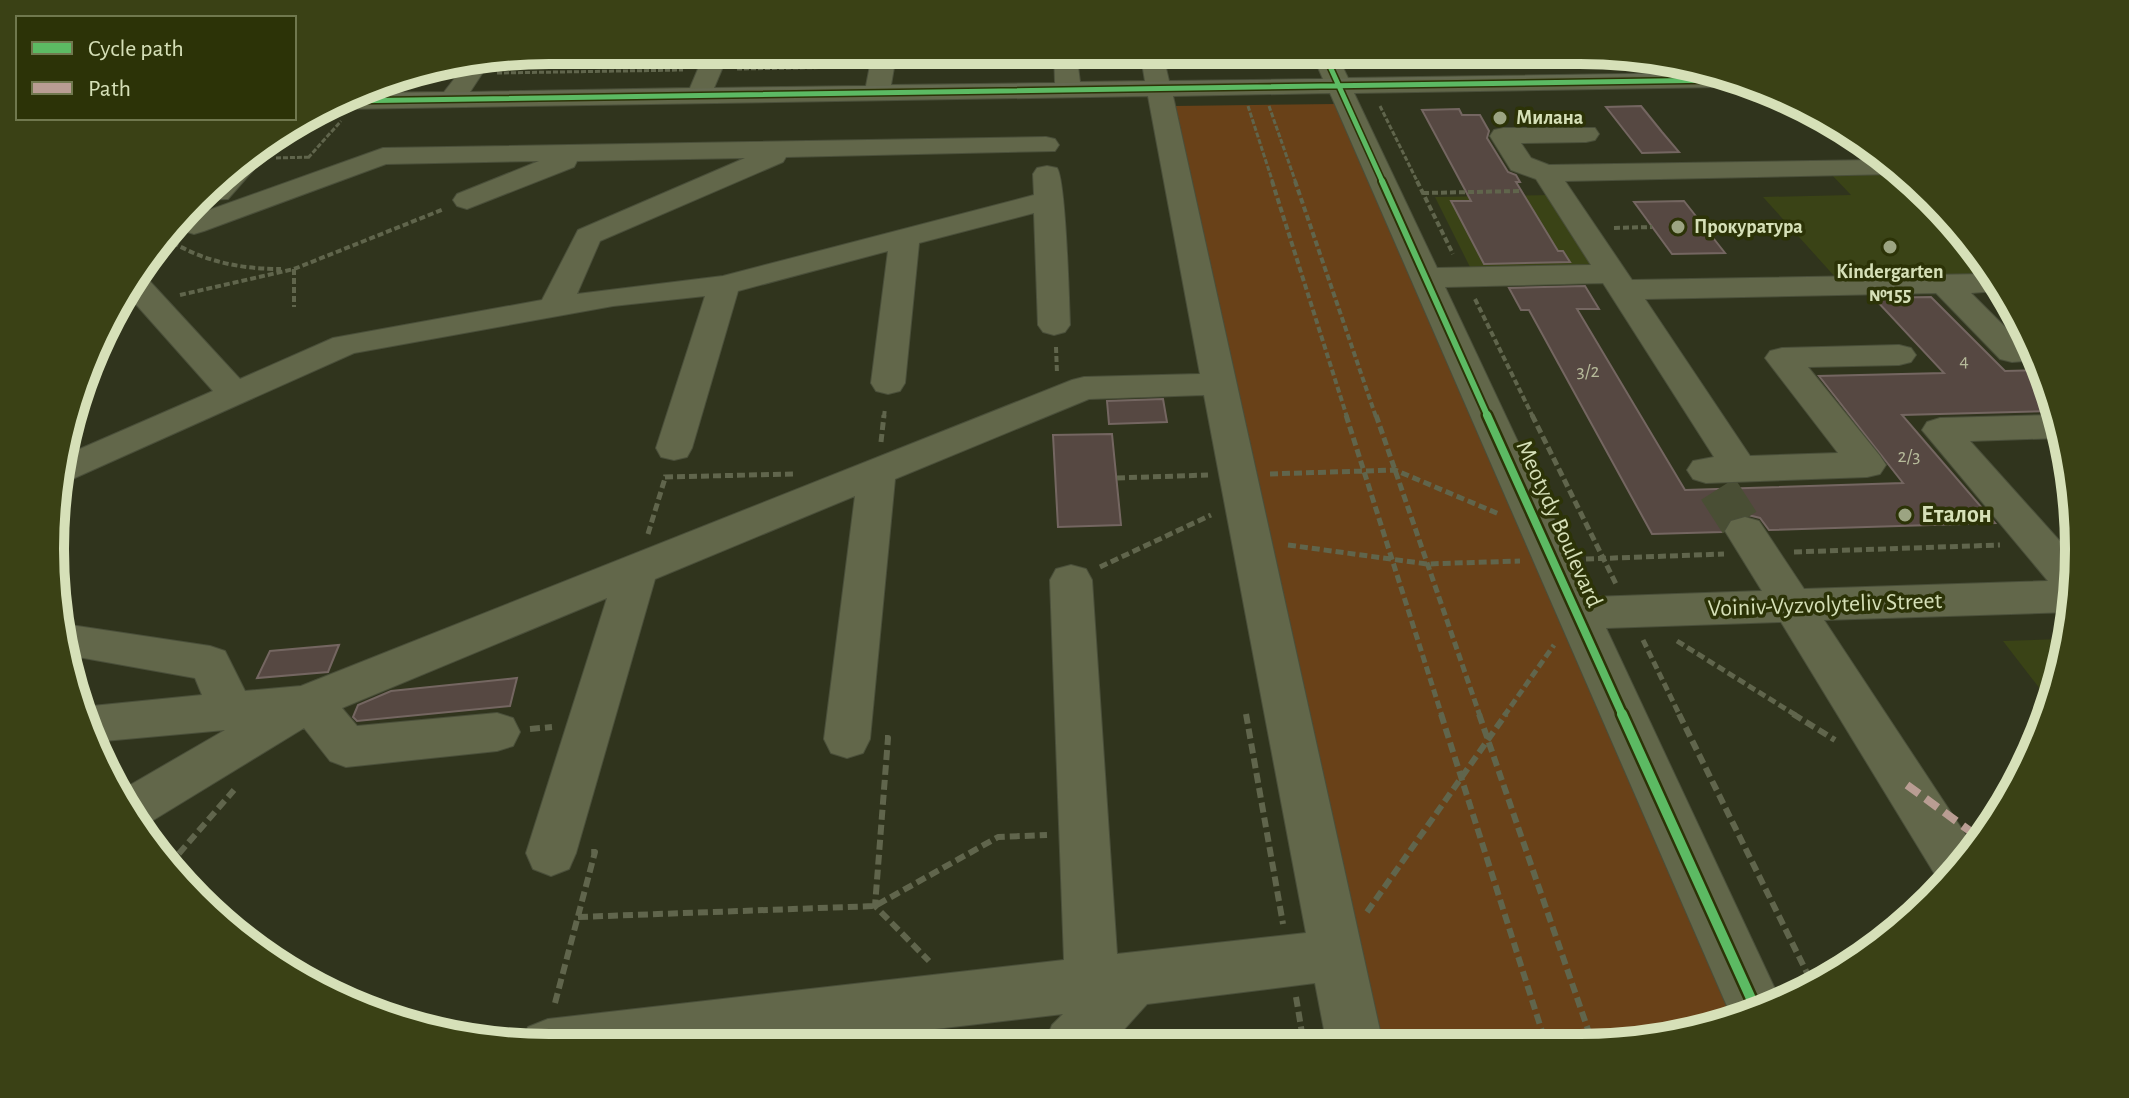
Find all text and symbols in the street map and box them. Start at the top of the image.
legend [16,16,296,120]
text: Cycle path [88,37,184,61]
text: Path [88,77,131,101]
place label: Милана [1516,108,1584,128]
marker: Милана [1491,109,1509,127]
place label: Прокуратура [1694,217,1803,237]
marker: Прокуратура [1669,218,1687,236]
marker: Kindergarten №155 [1881,238,1899,256]
place label: Kindergarten №155 [1836,262,1944,305]
house number: 4 [1959,351,1969,371]
house number: 3/2 [1576,361,1600,381]
street label: Meotydy Boulevard [1511,437,1607,611]
house number: 2/3 [1897,446,1921,466]
place label: Еталон [1921,503,1992,527]
marker: Еталон [1896,506,1914,524]
street label: Voiniv-Vyzvolyteliv Street [1707,589,1943,621]

